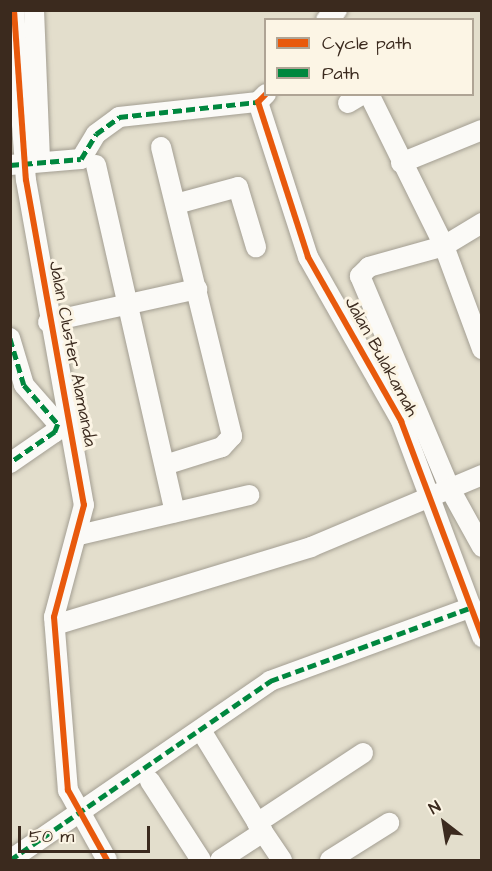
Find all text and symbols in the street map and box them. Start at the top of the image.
legend [264,18,474,96]
text: Cycle path [322,31,411,56]
text: Path [322,61,359,86]
street label: Jalan Cluster Alamanda [43,259,101,449]
street label: Jalan Bulakamah [339,294,423,420]
north arrow [414,793,474,853]
text: N [425,796,445,820]
scale bar [21,814,153,852]
text: 50 m [29,824,74,849]

